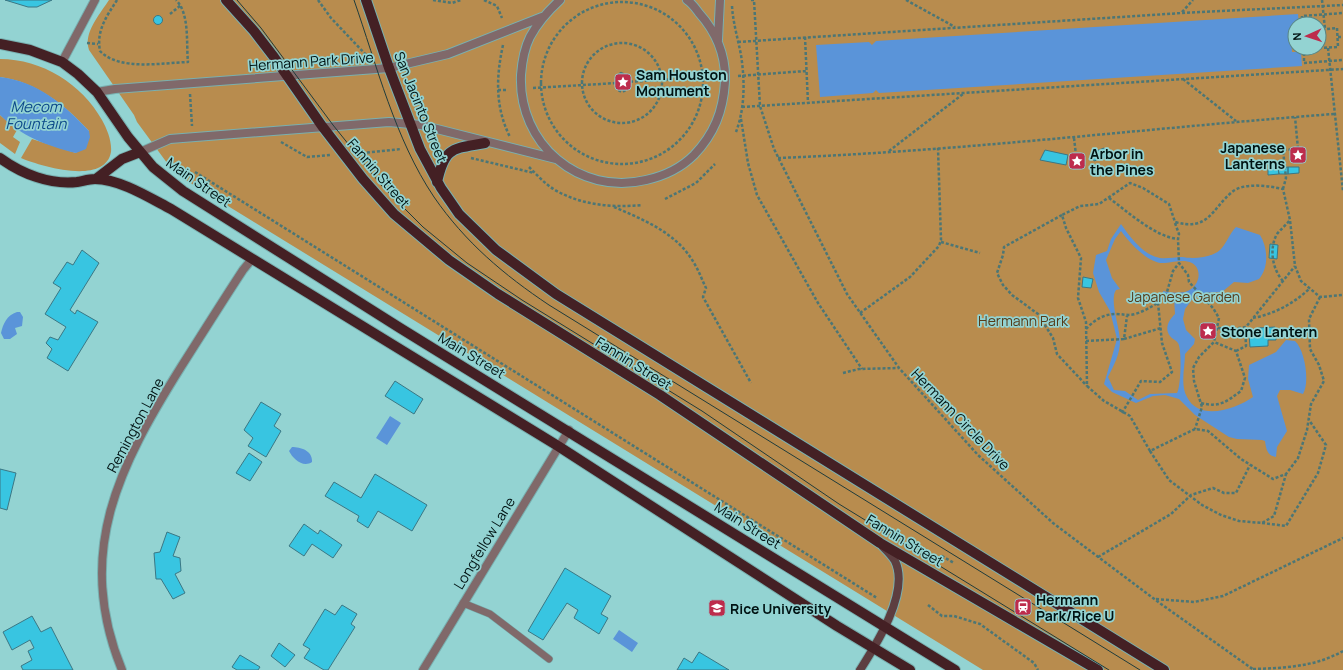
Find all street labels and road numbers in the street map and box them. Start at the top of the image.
street label: Hermann Park Drive [248,47,374,75]
street label: San Jacinto Street [390,49,452,166]
street label: Fannin Street [343,134,415,212]
street label: Main Street [163,153,236,212]
street label: Main Street [435,328,509,383]
street label: Fannin Street [592,332,676,394]
street label: Hermann Circle Drive [907,364,1015,474]
street label: Remington Lane [102,374,168,476]
street label: Longfellow Lane [449,493,519,593]
street label: Main Street [711,497,785,553]
street label: Fannin Street [863,510,947,571]

